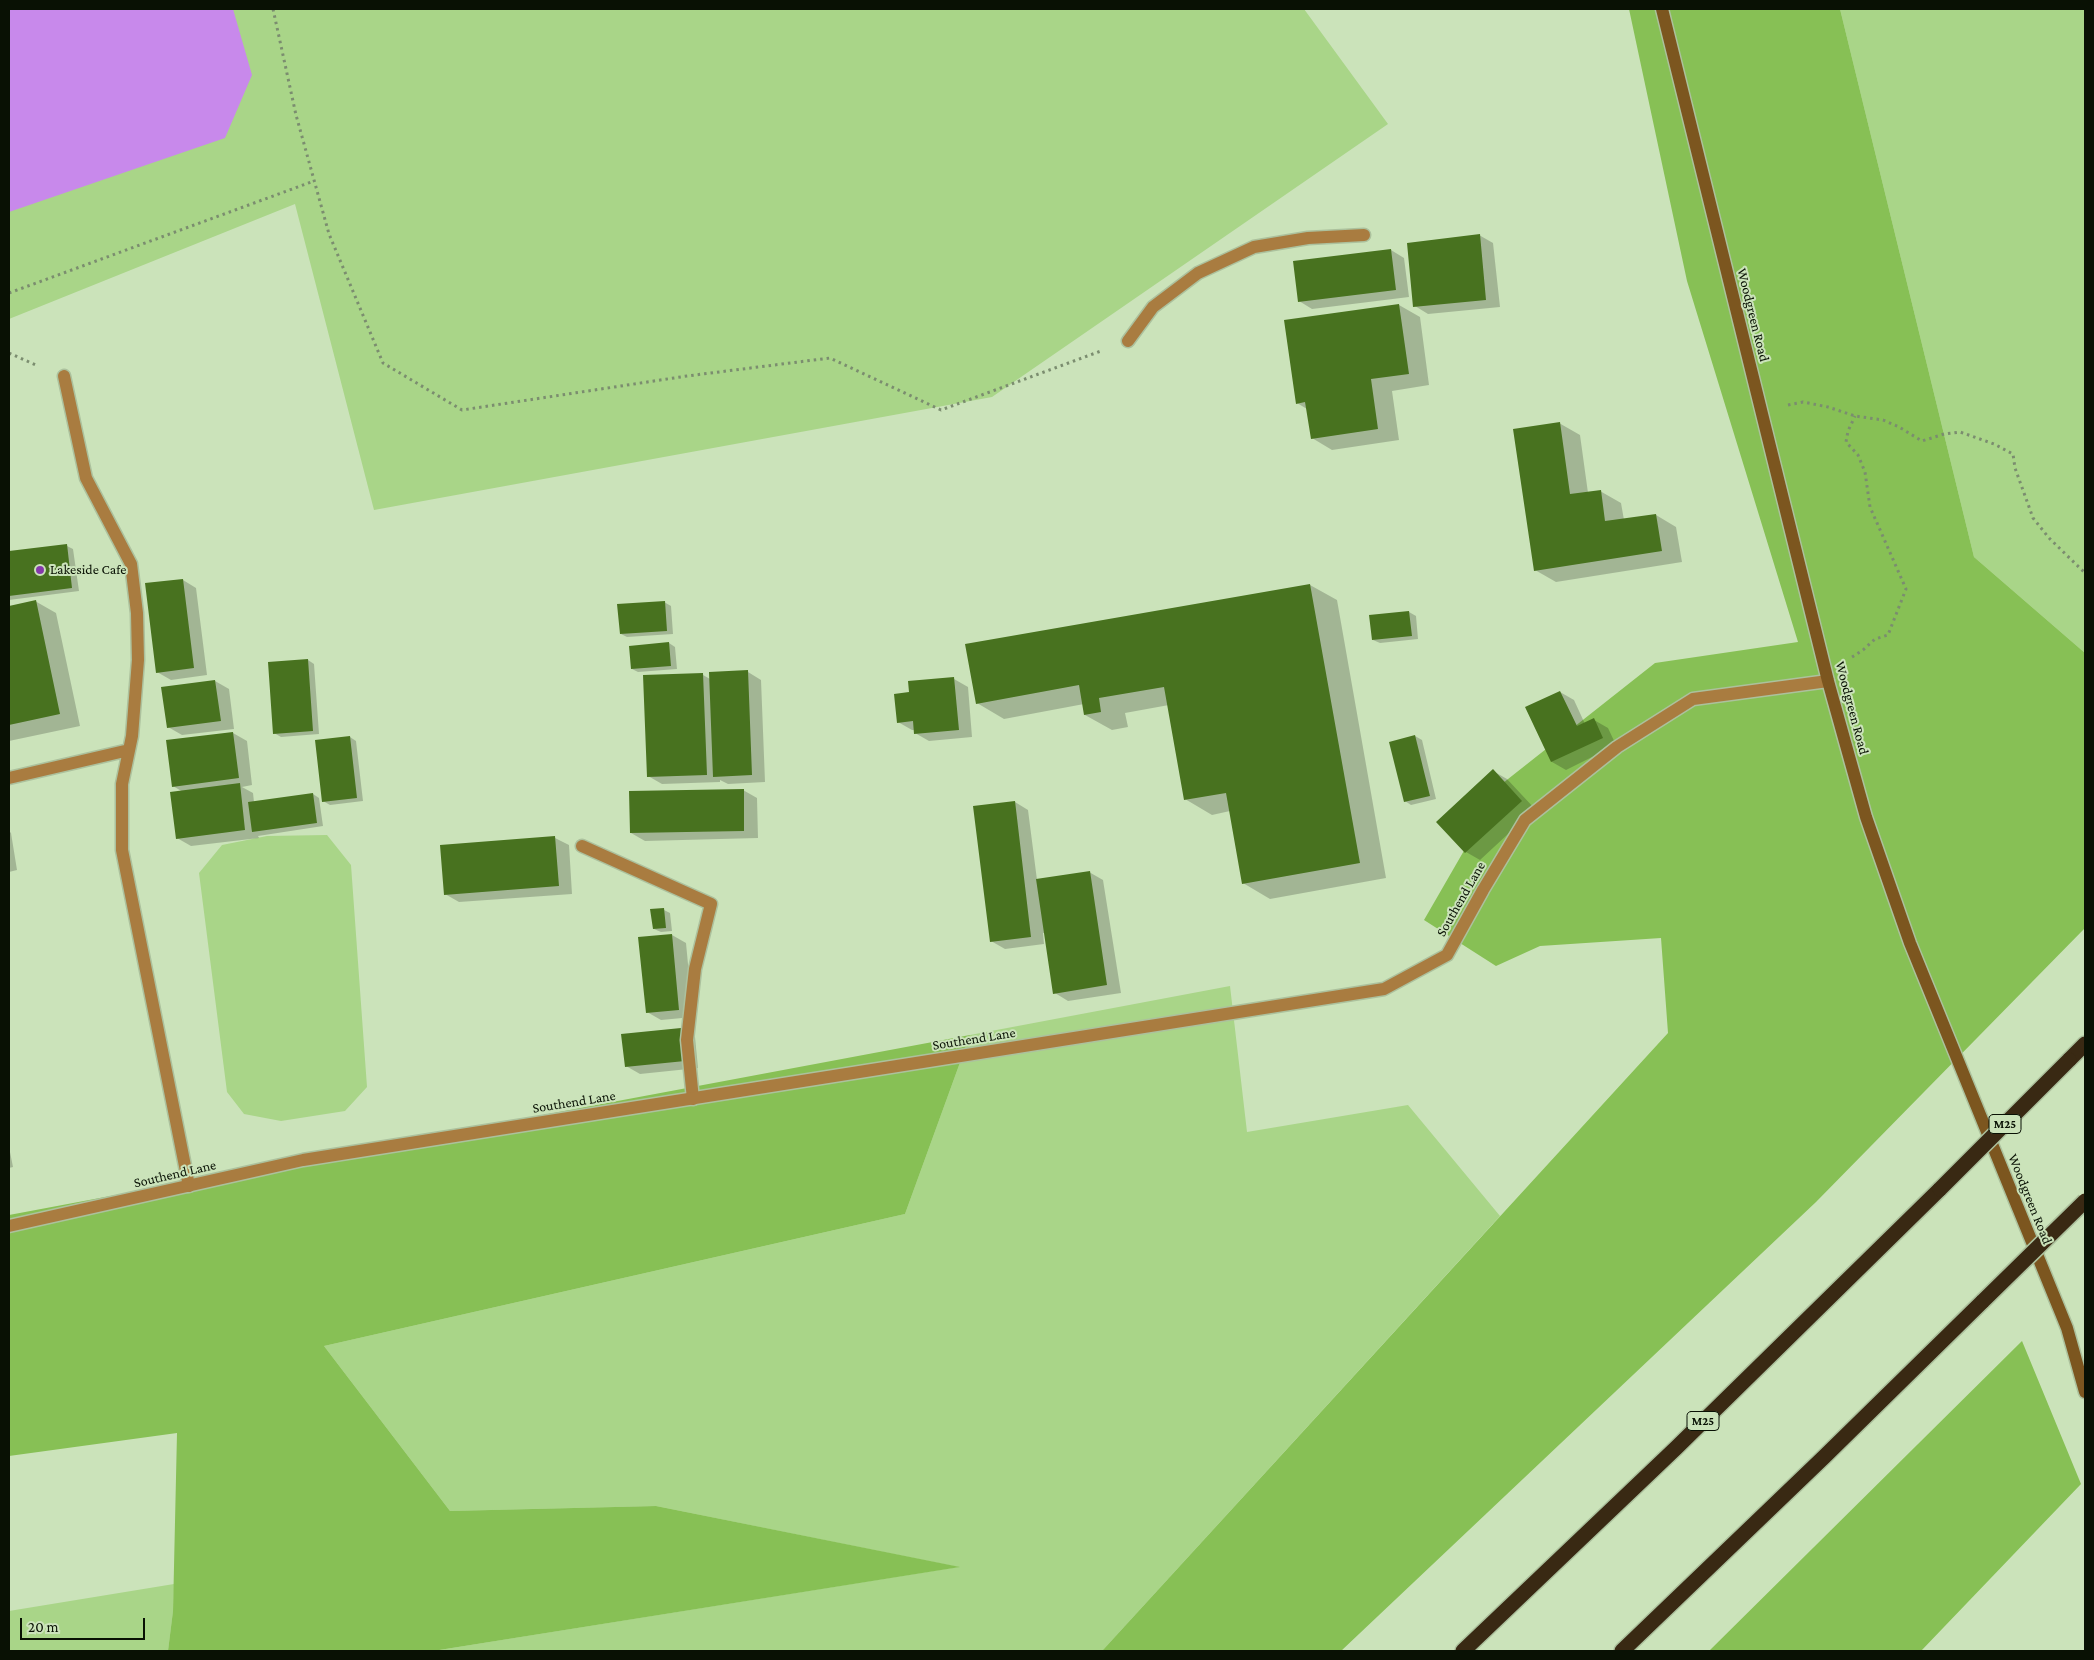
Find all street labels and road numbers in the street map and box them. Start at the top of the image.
street label: Woodgreen Road [1733,266,1773,364]
street label: Woodgreen Road [1831,660,1873,756]
street label: Southend Lane [1433,858,1489,940]
street label: Southend Lane [931,1024,1017,1054]
street label: Southend Lane [531,1087,617,1117]
road number: M25 [1989,1114,2021,1134]
street label: Woodgreen Road [2004,1151,2056,1247]
street label: Southend Lane [132,1156,218,1192]
road number: M25 [1687,1412,1719,1430]

